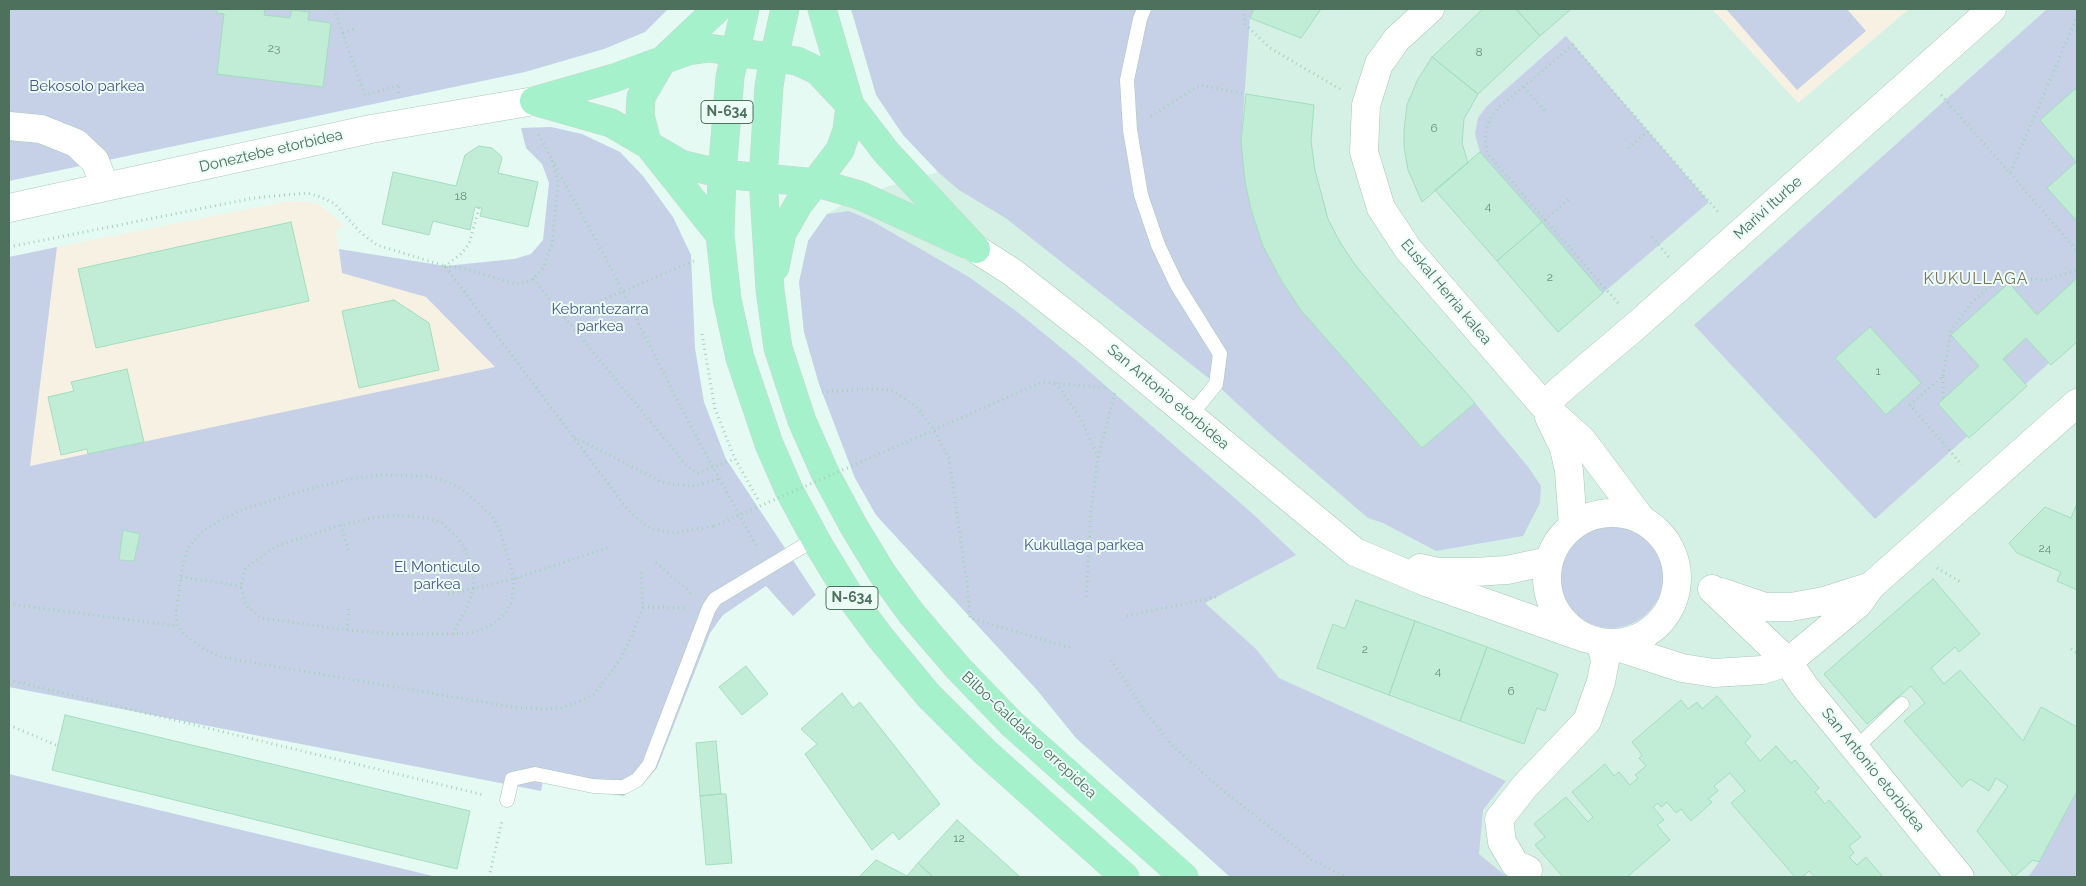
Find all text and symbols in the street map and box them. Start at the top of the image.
house number: 23 [268,41,280,55]
house number: 8 [1475,45,1483,59]
park label: Bekosolo parkea [29,77,145,95]
road number: N-634 [701,100,753,124]
house number: 6 [1430,121,1438,135]
street label: Doneztebe etorbidea [197,126,345,176]
street label: Marivi Iturbe [1730,173,1806,243]
house number: 18 [455,189,467,203]
house number: 4 [1485,199,1491,213]
street label: Euskal Herria kalea [1397,236,1495,348]
district label: KUKULLAGA [1922,269,2030,289]
house number: 2 [1547,270,1553,284]
park label: Kebrantezarra parkea [551,300,649,335]
street label: San Antonio etorbidea [1103,341,1233,453]
house number: 1 [1875,364,1881,378]
park label: Kukullaga parkea [1024,536,1144,554]
house number: 24 [2039,541,2051,555]
park label: El Monticulo parkea [394,558,480,593]
road number: N-634 [826,586,878,610]
house number: 2 [1362,642,1368,656]
house number: 4 [1435,664,1441,678]
street label: Bilbo-Galdakao errepidea [958,668,1100,802]
house number: 6 [1507,684,1515,698]
street label: San Antonio etorbidea [1818,705,1928,835]
house number: 12 [953,831,965,845]

